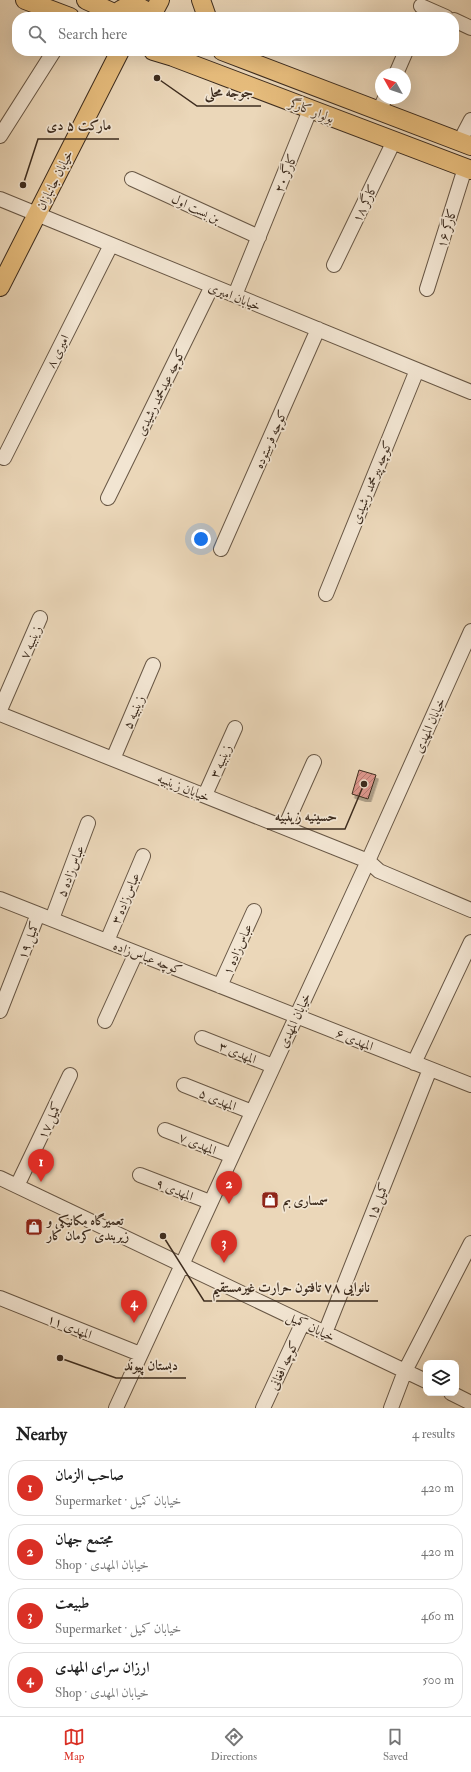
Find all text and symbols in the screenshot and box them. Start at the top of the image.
search box [12,12,459,56]
icon: search [26,23,48,45]
text: Search here [58,25,127,44]
north arrow [375,68,411,104]
callout: جوجه محلی [197,80,261,106]
text: جوجه محلی [204,84,253,103]
street label: بولوار کارگر [285,93,337,127]
callout: مارکت ۵ دی [38,113,119,139]
text: مارکت ۵ دی [47,117,111,134]
street label: خیابان جانبازان [33,148,77,213]
street label: کارگر ۲۰ [270,151,301,195]
street label: کارگر ۱۸ [348,181,381,225]
street label: بن بست اول [169,191,223,227]
street label: کارگر ۱۶ [432,206,461,250]
street label: خیابان امیری [206,279,263,315]
street label: امیری ۸ [43,332,73,371]
street label: کوچه عیدمحمد رشیدی [133,347,189,438]
street label: کوچه فرستوده [251,408,291,471]
street label: کوچه پیرمحمد رشیدی [348,438,397,527]
your location [191,529,211,549]
street label: زینبیه ۷ [16,623,45,662]
street label: زینبیه ۵ [120,693,148,732]
street label: خیابان المهدی [411,695,449,756]
street label: زینبیه ۳ [206,742,235,781]
street label: خیابان زینبیه [155,770,212,806]
callout: حسینیه زینبیه [267,803,345,829]
text: حسینیه زینبیه [275,808,337,825]
street label: عباس‌زاده ۵ [54,843,88,900]
street label: عباس‌زاده ۳ [108,870,144,926]
street label: کمیل ۱۹ [14,919,44,962]
street label: عباس‌زاده ۱ [220,921,256,977]
street label: کوچه عباس‌زاده [111,937,184,978]
street label: خیابان المهدی [275,990,315,1050]
street label: المهدی ۶ [334,1025,376,1055]
street label: المهدی ۳ [217,1038,259,1068]
street label: المهدی ۵ [197,1085,239,1115]
street label: کمیل ۱۷ [34,1099,66,1142]
street label: المهدی ۷ [177,1129,219,1159]
pin: 1 [28,1149,54,1182]
pin: 2 [216,1171,242,1204]
street label: المهدی ۹ [154,1175,196,1205]
street label: کمیل ۱۵ [363,1180,394,1223]
shop icon: سمساری بم [260,1190,280,1210]
place label: سمساری بم [283,1193,328,1212]
place label: تعمیرگاه مکانیکی و زیربندی کرمان کار [45,1212,129,1244]
shop icon: تعمیرگاه مکانیکی و زیربندی کرمان کار [24,1217,44,1237]
pin: 3 [211,1230,237,1263]
callout: نانوایی ۷۸ تافتون حرارت غیرمستقیم [204,1275,378,1301]
text: نانوایی ۷۸ تافتون حرارت غیرمستقیم [212,1279,370,1302]
pin: 4 [121,1290,147,1323]
street label: خیابان کمیل [283,1308,337,1346]
street label: المهدی ۱۱ [45,1311,94,1343]
street label: کوچه افغانی [266,1338,302,1393]
callout: دبستان پیوند [116,1352,186,1378]
text: دبستان پیوند [124,1357,178,1376]
map controls [423,1360,459,1396]
button: layers [423,1360,459,1396]
text: Nearby [16,1424,67,1445]
text: 4 results [412,1426,455,1442]
text: صاحب الزمان [55,1466,124,1485]
text: 1 [28,1480,32,1496]
text: 420 m [421,1480,454,1496]
text: Supermarket · خیابان کمیل [55,1493,181,1509]
text: مجتمع جهان [55,1530,113,1549]
text: 2 [27,1544,33,1560]
text: 420 m [421,1544,454,1560]
text: Shop · خیابان المهدی [55,1557,149,1573]
text: طبیعت [55,1594,90,1613]
text: 3 [28,1608,33,1624]
text: 460 m [421,1608,454,1624]
text: Supermarket · خیابان کمیل [55,1621,181,1637]
text: ارزان سرای المهدی [55,1658,150,1677]
text: 4 [26,1672,34,1688]
text: 500 m [422,1672,454,1688]
text: Shop · خیابان المهدی [55,1685,149,1701]
tab: Map [63,1726,85,1763]
tab: Directions [211,1726,257,1763]
tab: Saved [383,1726,408,1763]

